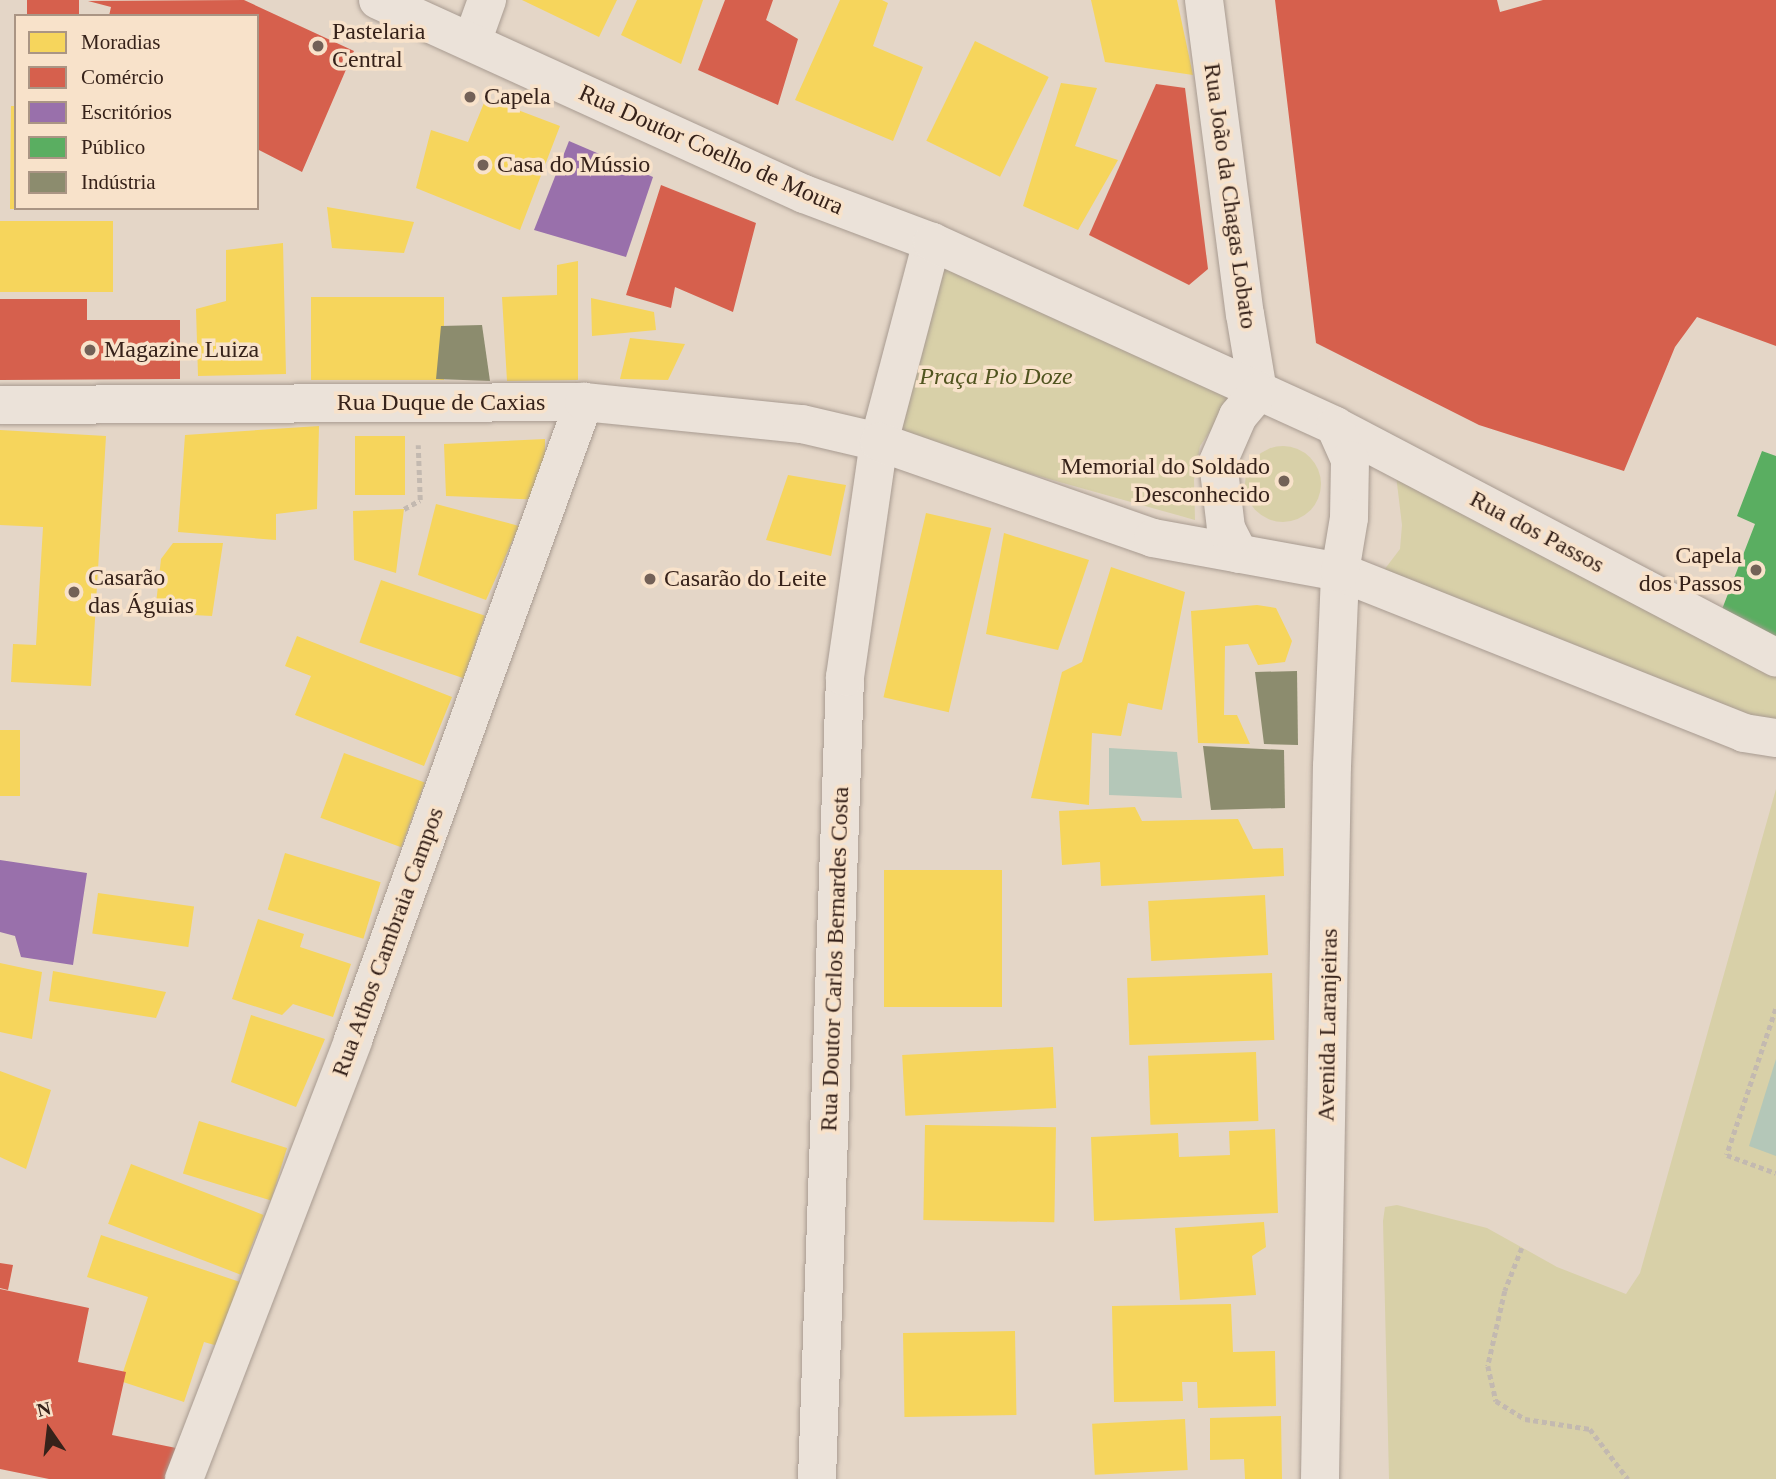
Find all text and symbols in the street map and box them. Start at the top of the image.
legend [14,14,259,210]
place label: Pastelaria Central [332,18,425,74]
text: Moradias [81,30,160,54]
marker: Pastelaria Central [310,38,326,54]
street label: Rua João da Chagas Lobato [1197,61,1263,331]
text: Comércio [81,65,164,89]
street label: Rua Doutor Coelho de Moura [574,79,848,221]
place label: Capela [484,83,551,111]
marker: Capela [462,89,478,105]
text: Escritórios [81,100,172,124]
text: Público [81,135,145,159]
place label: Casa do Mússio [497,151,650,179]
marker: Casa do Mússio [475,157,491,173]
text: Indústria [81,170,156,194]
place label: Magazine Luiza [104,336,259,364]
marker: Magazine Luiza [82,342,98,358]
park label: Praça Pio Doze [919,363,1073,391]
street label: Rua Duque de Caxias [337,389,545,417]
place label: Memorial do Soldado Desconhecido [1061,453,1270,509]
marker: Memorial do Soldado Desconhecido [1276,473,1292,489]
street label: Rua dos Passos [1465,485,1609,579]
place label: Capela dos Passos [1639,542,1742,598]
marker: Capela dos Passos [1748,562,1764,578]
place label: Casarão das Águias [88,564,194,620]
place label: Casarão do Leite [664,565,827,593]
marker: Casarão do Leite [642,571,658,587]
marker: Casarão das Águias [66,584,82,600]
street label: Rua Doutor Carlos Bernardes Costa [815,786,855,1132]
street label: Rua Athos Cambraia Campos [326,803,450,1081]
street label: Avenida Laranjeiras [1312,928,1344,1122]
north arrow [14,1395,84,1465]
text: N [35,1397,53,1421]

